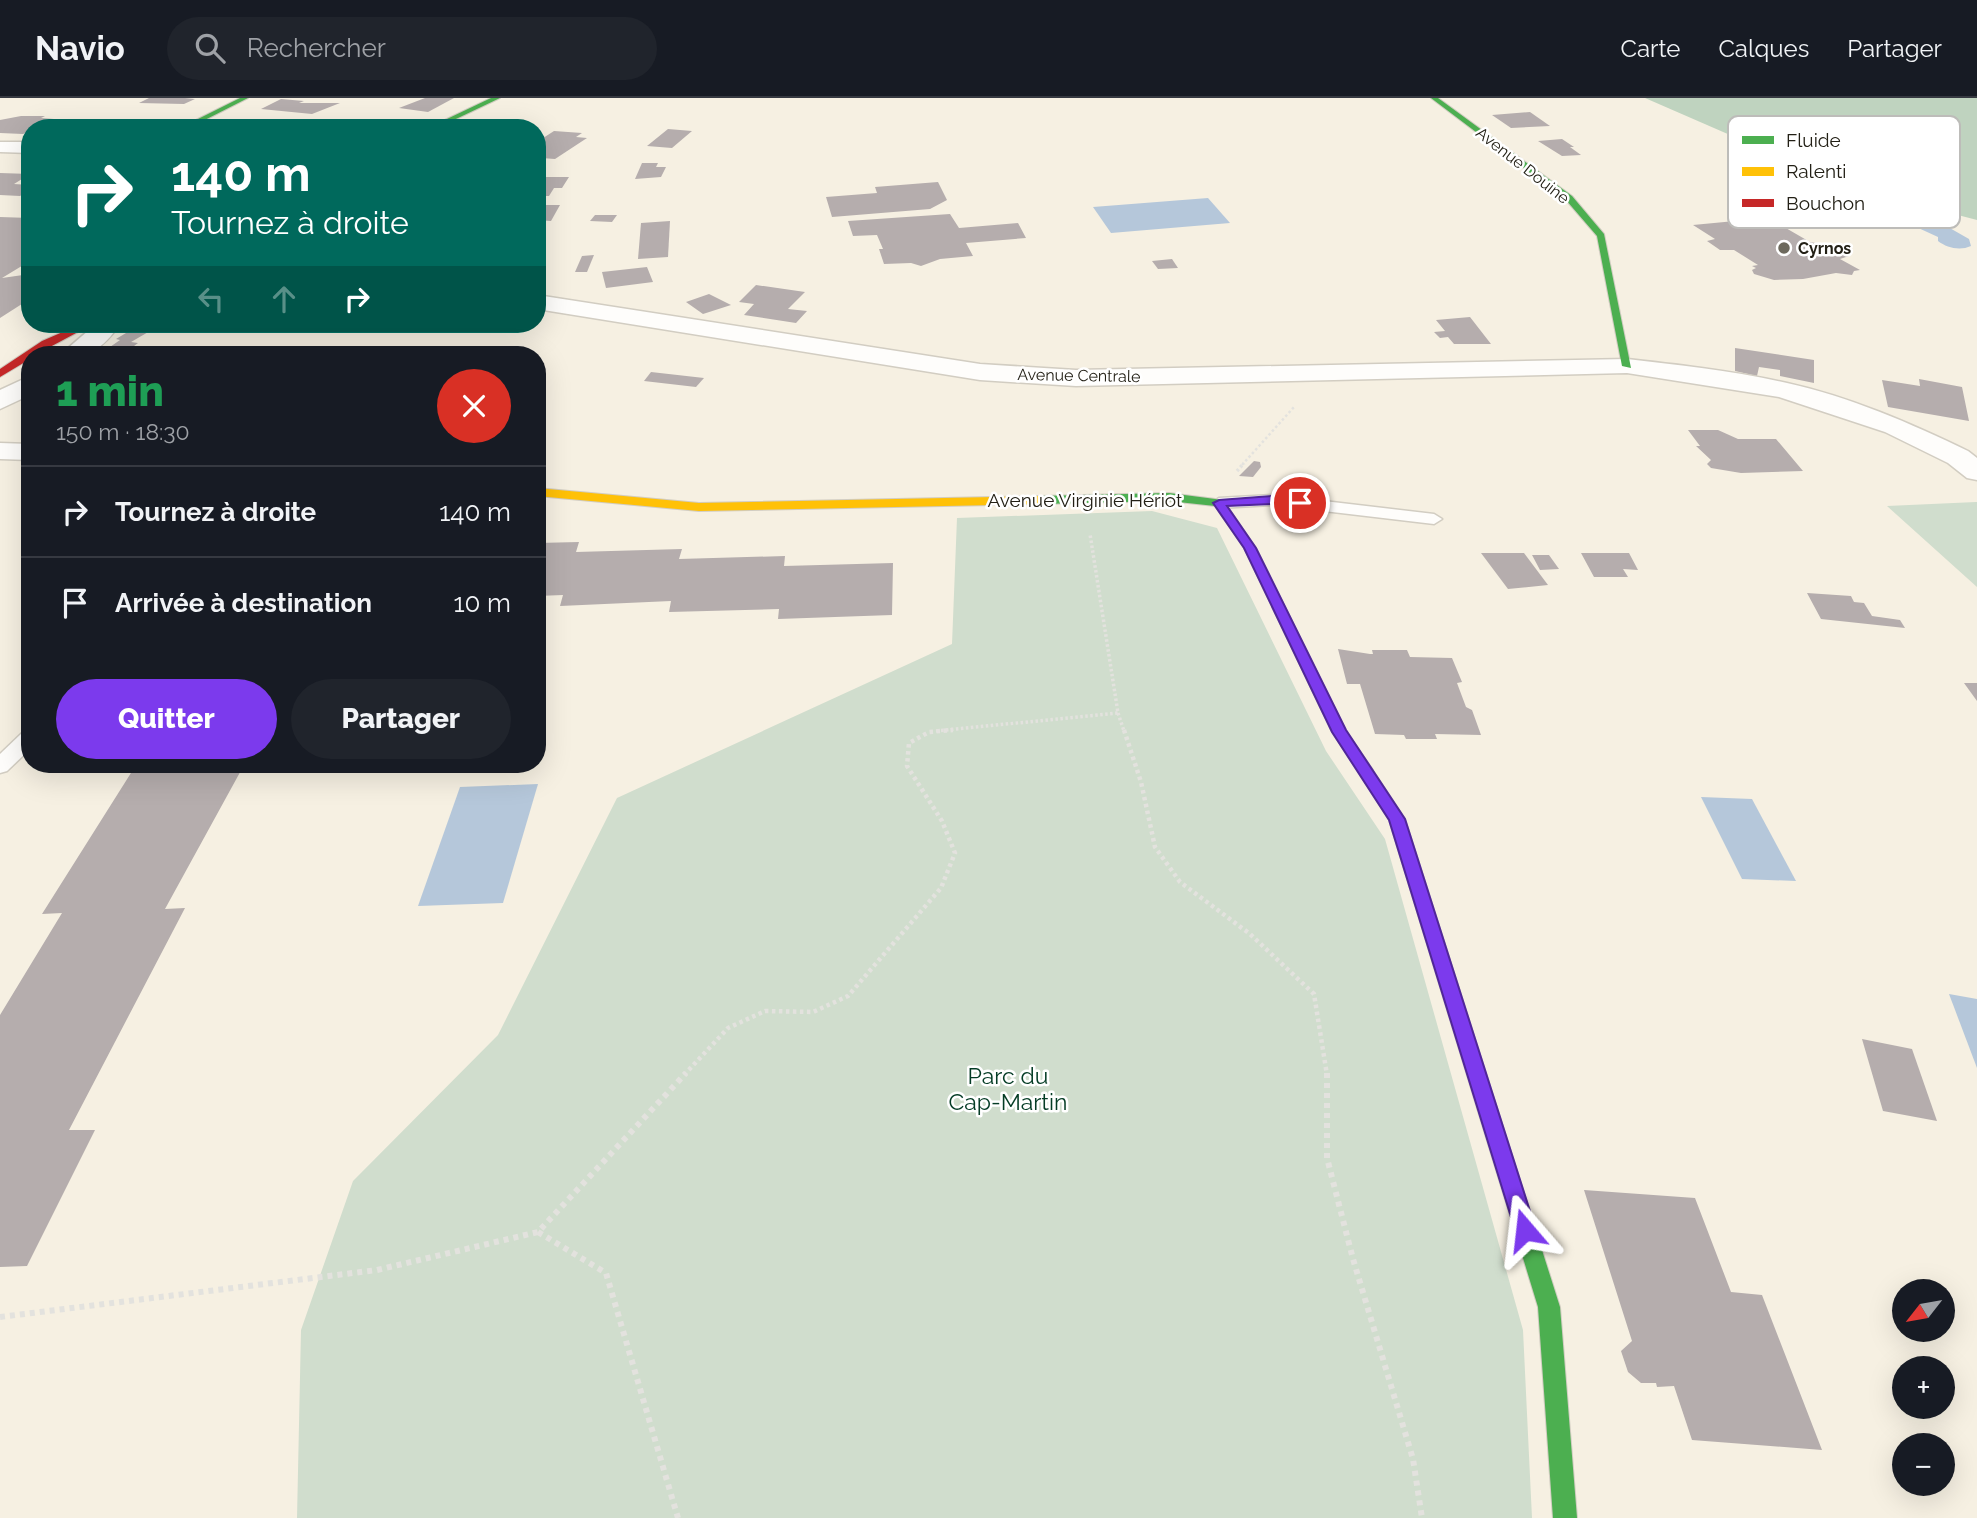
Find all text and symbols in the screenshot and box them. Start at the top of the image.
search box [167,17,657,80]
text: Navio [35,29,125,68]
icon: search [191,29,229,67]
text: Rechercher [247,33,386,63]
text: Carte [1621,34,1680,63]
text: Calques [1718,34,1809,63]
text: Partager [1847,34,1942,63]
legend [1728,116,1960,228]
street label: Avenue Douine [1472,123,1573,208]
text: Fluide [1786,129,1841,151]
text: 140 m [171,145,311,202]
icon: right [56,147,147,238]
text: Ralenti [1786,160,1846,182]
text: Bouchon [1786,192,1865,214]
text: Tournez à droite [171,204,409,241]
place label: Cyrnos [1798,239,1851,258]
marker: Cyrnos [1776,240,1792,256]
icon: left [192,280,230,318]
icon: ahead [265,280,303,318]
icon: right [338,280,376,318]
street label: Avenue Centrale [1017,365,1141,386]
text: 1 min [56,367,164,416]
button: close [437,369,511,443]
text: 150 m · 18:30 [56,418,190,445]
pin [1270,473,1330,533]
icon: arrive [1281,484,1319,522]
street label: Avenue Virginie Hériot [988,489,1183,511]
icon: right [56,493,94,531]
text: Tournez à droite [115,497,316,527]
text: 140 m [439,497,511,527]
icon: arrive [56,584,94,622]
text: Arrivée à destination [115,588,372,618]
text: 10 m [453,588,511,618]
button: Quitter [56,679,277,759]
button: Partager [291,679,511,759]
park label: Parc du Cap-Martin [948,1062,1068,1115]
position arrow [1488,1193,1562,1267]
north arrow [1892,1279,1955,1342]
map controls [1892,1279,1955,1496]
button: + [1892,1356,1955,1419]
button: − [1892,1433,1955,1496]

